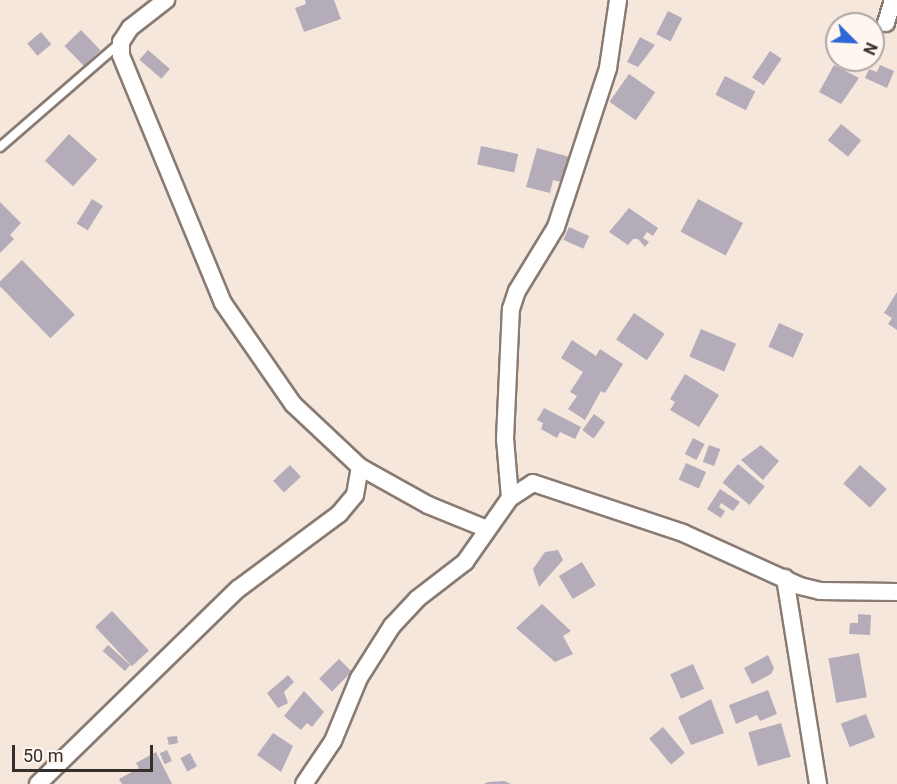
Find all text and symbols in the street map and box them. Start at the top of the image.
north arrow [825,12,885,72]
text: N [859,40,881,58]
scale bar [15,733,156,771]
text: 50 m [23,745,63,766]

